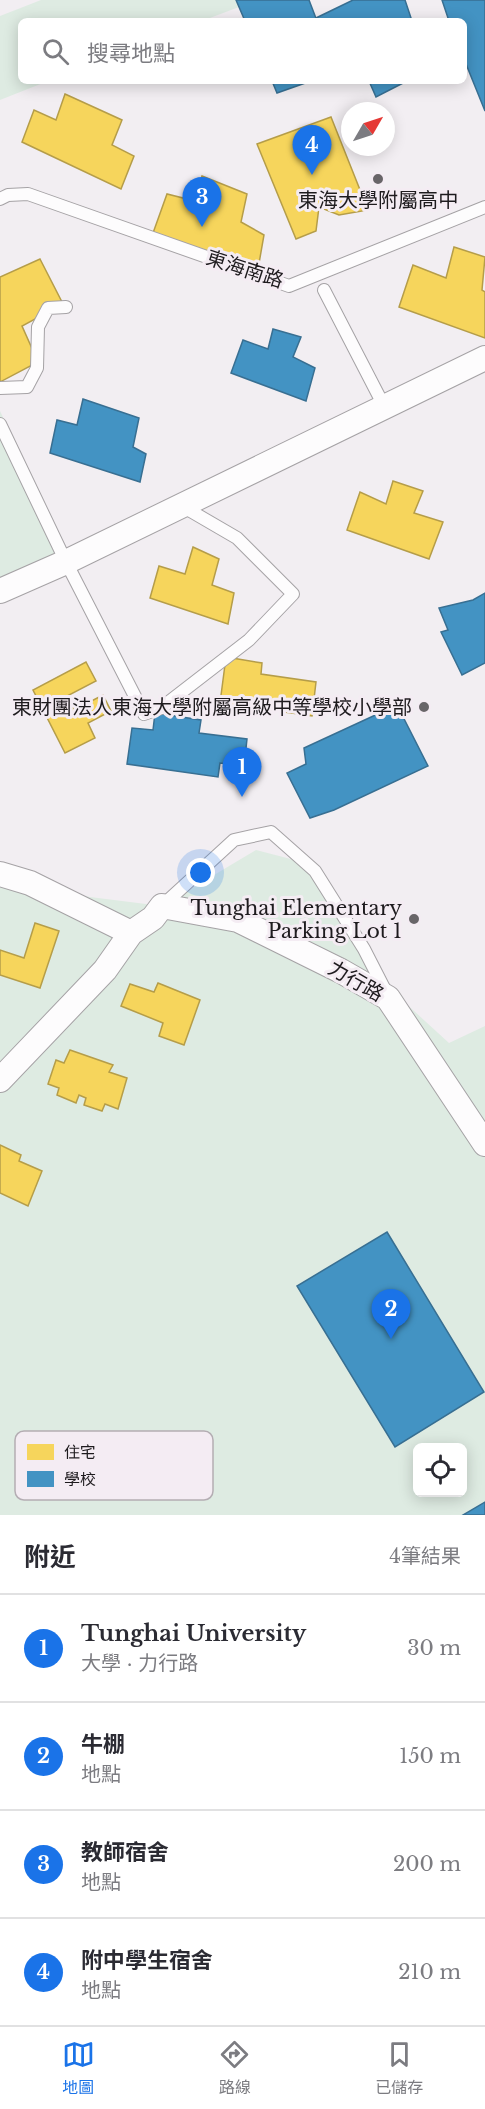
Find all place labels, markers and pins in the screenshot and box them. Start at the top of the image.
pin: 4 [292,126,332,175]
marker: 東海大學附屬高中 [371,172,385,186]
pin: 3 [182,178,222,227]
place label: 東海大學附屬高中 [298,188,458,212]
place label: 東財團法人東海大學附屬高級中等學校小學部 [12,695,412,719]
marker: 東財團法人東海大學附屬高級中等學校小學部 [417,700,431,714]
pin: 1 [222,748,262,797]
place label: Tunghai Elementary Parking Lot 1 [190,896,402,943]
marker: Tunghai Elementary Parking Lot 1 [407,912,421,926]
pin: 2 [372,1290,410,1339]

